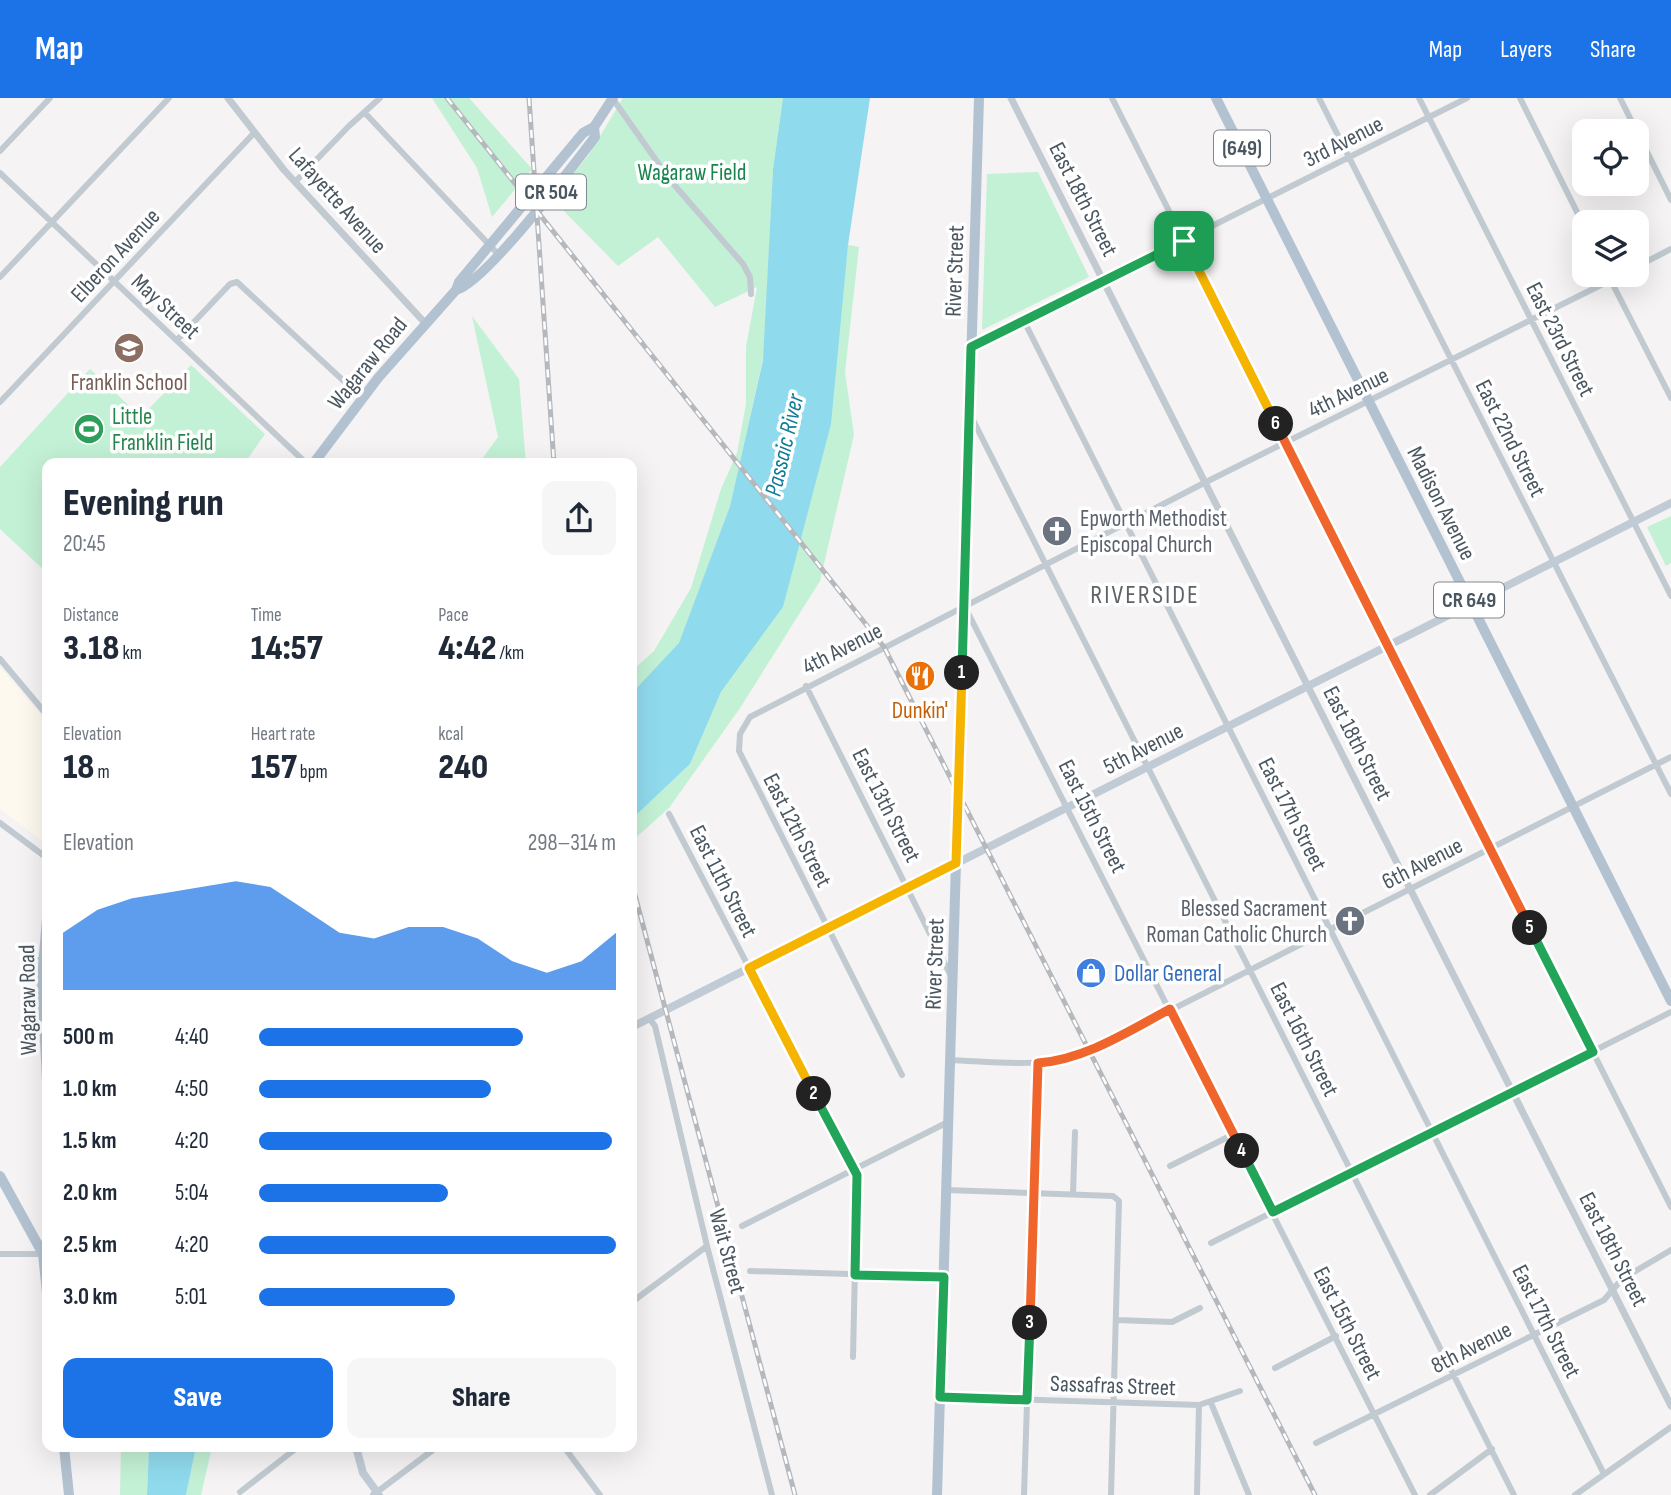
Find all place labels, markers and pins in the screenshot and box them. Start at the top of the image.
pin [1154,211,1214,271]
school or university icon: Franklin School [112,331,146,365]
place label: Franklin School [70,369,188,397]
place label: Little Franklin Field [112,403,213,457]
pin: 6 [1258,406,1294,442]
sports icon: Little Franklin Field [72,412,106,446]
place label: Epworth Methodist Episcopal Church [1080,505,1227,559]
church icon: Epworth Methodist Episcopal Church [1040,514,1074,548]
pin: 1 [944,656,979,690]
restaurant icon: Dunkin' [903,659,937,693]
place label: Dunkin' [892,697,948,725]
place label: Blessed Sacrament Roman Catholic Church [1146,895,1327,949]
church icon: Blessed Sacrament Roman Catholic Church [1333,904,1367,938]
pin: 5 [1512,910,1548,946]
shop icon: Dollar General [1074,956,1108,990]
place label: Dollar General [1114,960,1222,988]
pin: 2 [796,1076,832,1112]
pin: 4 [1224,1134,1260,1168]
pin: 3 [1012,1306,1048,1340]

